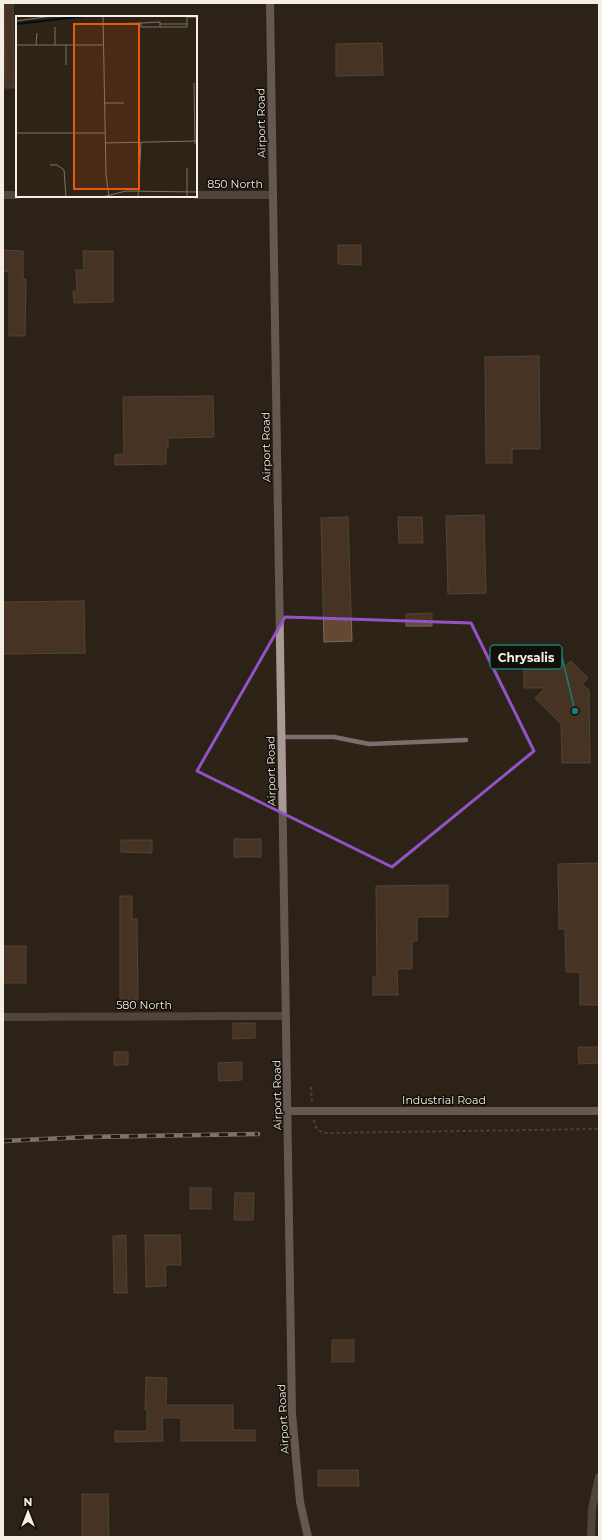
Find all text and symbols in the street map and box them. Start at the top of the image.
inset map [16,16,197,197]
street label: Airport Road [253,88,269,158]
street label: 850 North [207,177,263,191]
street label: Airport Road [258,412,274,482]
callout: Chrysalis [490,645,562,669]
text: Chrysalis [498,650,555,665]
street label: Airport Road [263,736,279,806]
street label: 580 North [116,998,172,1012]
street label: Airport Road [269,1060,285,1130]
street label: Industrial Road [402,1093,486,1107]
street label: Airport Road [274,1384,292,1454]
north arrow [8,1492,48,1532]
text: N [24,1495,32,1509]

